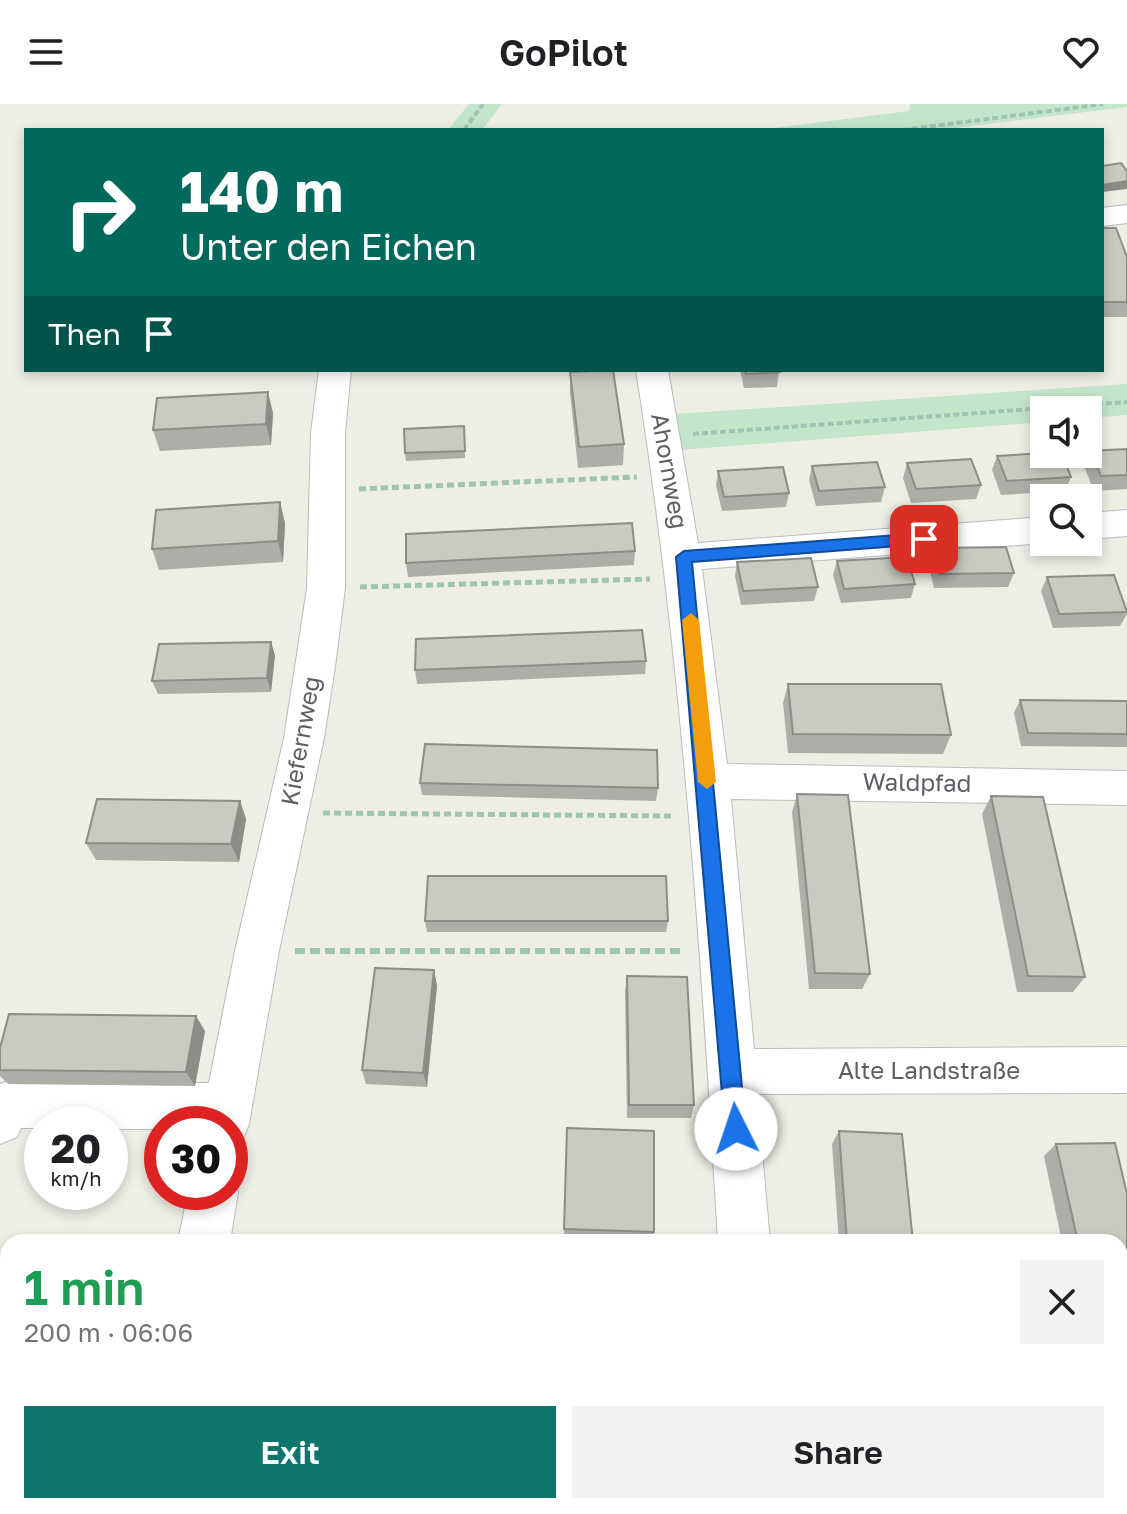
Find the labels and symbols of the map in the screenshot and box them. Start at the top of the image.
street label: Ahornweg [646,411,695,531]
pin [890,505,958,573]
street label: Kiefernweg [274,674,325,808]
street label: Waldpfad [862,766,972,797]
street label: Alte Landstraße [838,1055,1020,1084]
position arrow [694,1087,778,1171]
speed limit sign: 30 [144,1106,248,1210]

